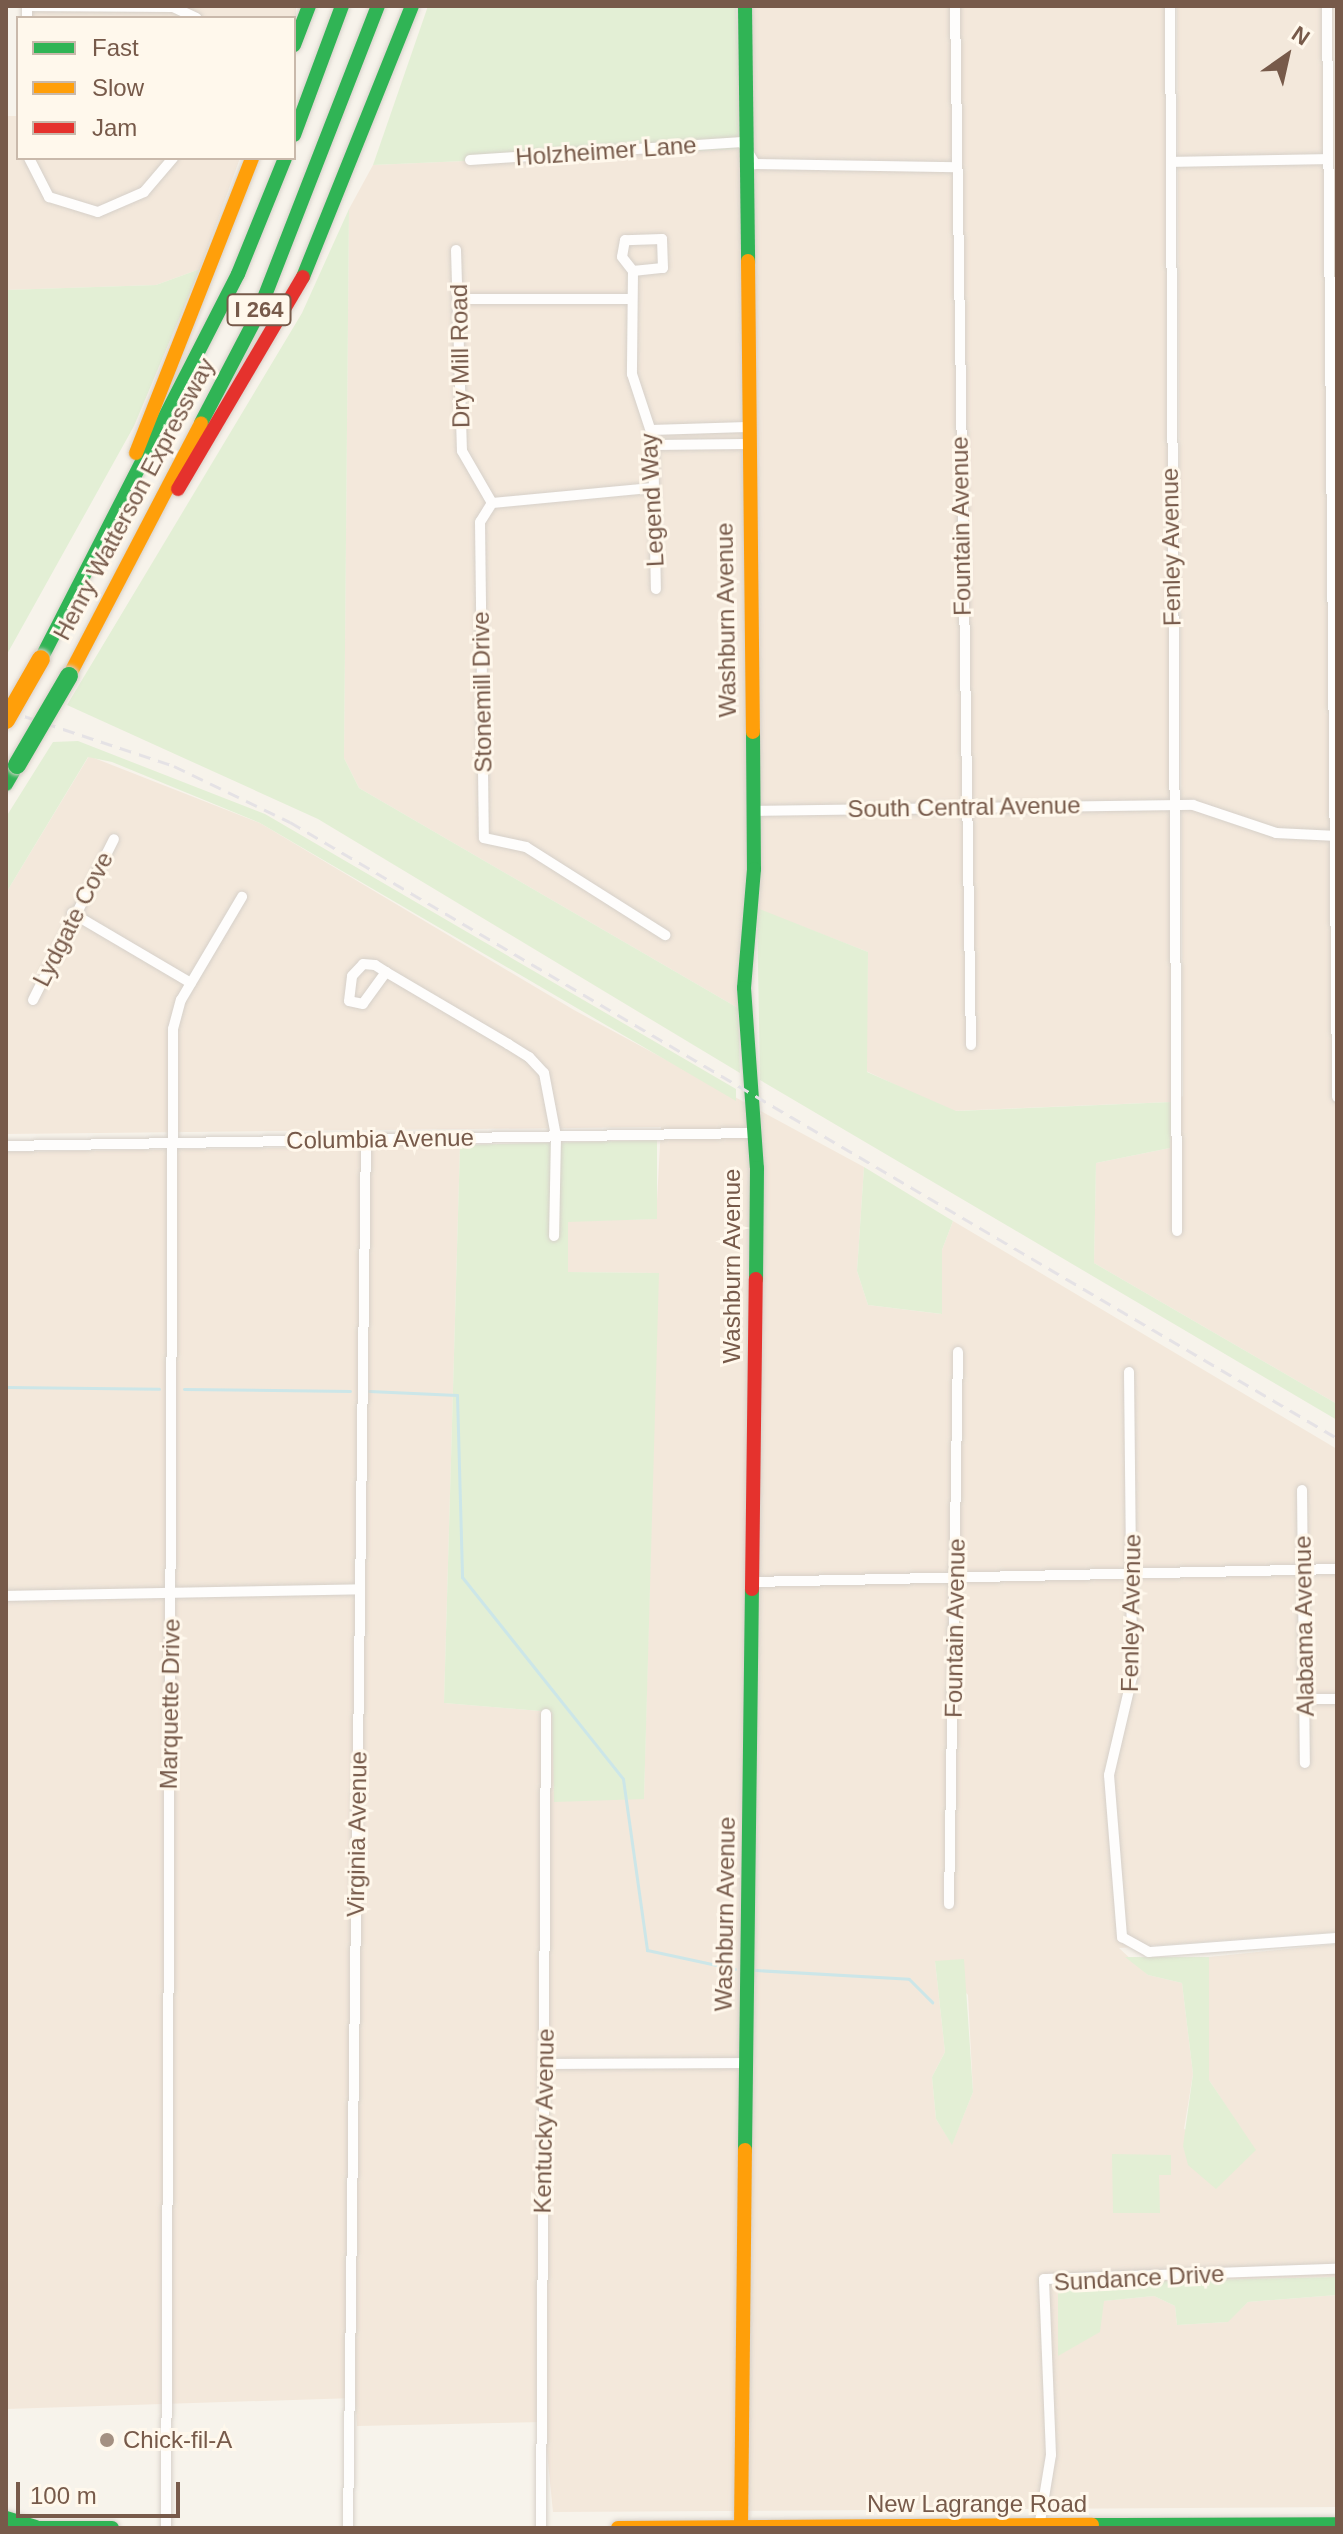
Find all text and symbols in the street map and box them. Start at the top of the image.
legend [16,16,296,160]
north arrow [1247,16,1327,96]
text: N [1287,21,1314,50]
text: Fast [92,34,139,61]
text: Slow [92,74,144,101]
text: Jam [92,114,137,141]
street label: Holzheimer Lane [515,130,697,172]
street label: Dry Mill Road [444,284,476,428]
road number: I 264 [225,292,293,328]
street label: Henry Watterson Expressway [47,353,221,645]
street label: Legend Way [634,432,670,568]
street label: Fountain Avenue [945,435,977,617]
street label: Fenley Avenue [1155,467,1187,627]
street label: Washburn Avenue [710,522,742,718]
street label: Stonemill Drive [466,611,498,773]
street label: South Central Avenue [847,791,1081,823]
street label: Lydgate Cove [27,847,119,991]
street label: Columbia Avenue [285,1123,475,1155]
street label: Washburn Avenue [718,1168,746,1364]
street label: Fenley Avenue [1115,1533,1147,1693]
street label: Alabama Avenue [1288,1535,1320,1717]
street label: Fountain Avenue [939,1537,971,1719]
street label: Marquette Drive [154,1618,186,1790]
street label: Virginia Avenue [341,1750,373,1918]
street label: Washburn Avenue [709,1816,741,2012]
street label: Kentucky Avenue [528,2028,560,2214]
street label: Sundance Drive [1053,2259,1225,2297]
place label: Chick-fil-A [123,2426,232,2454]
marker: Chick-fil-A [98,2431,116,2449]
scale bar [20,2466,184,2516]
text: 100 m [30,2482,97,2509]
street label: New Lagrange Road [867,2490,1087,2518]

